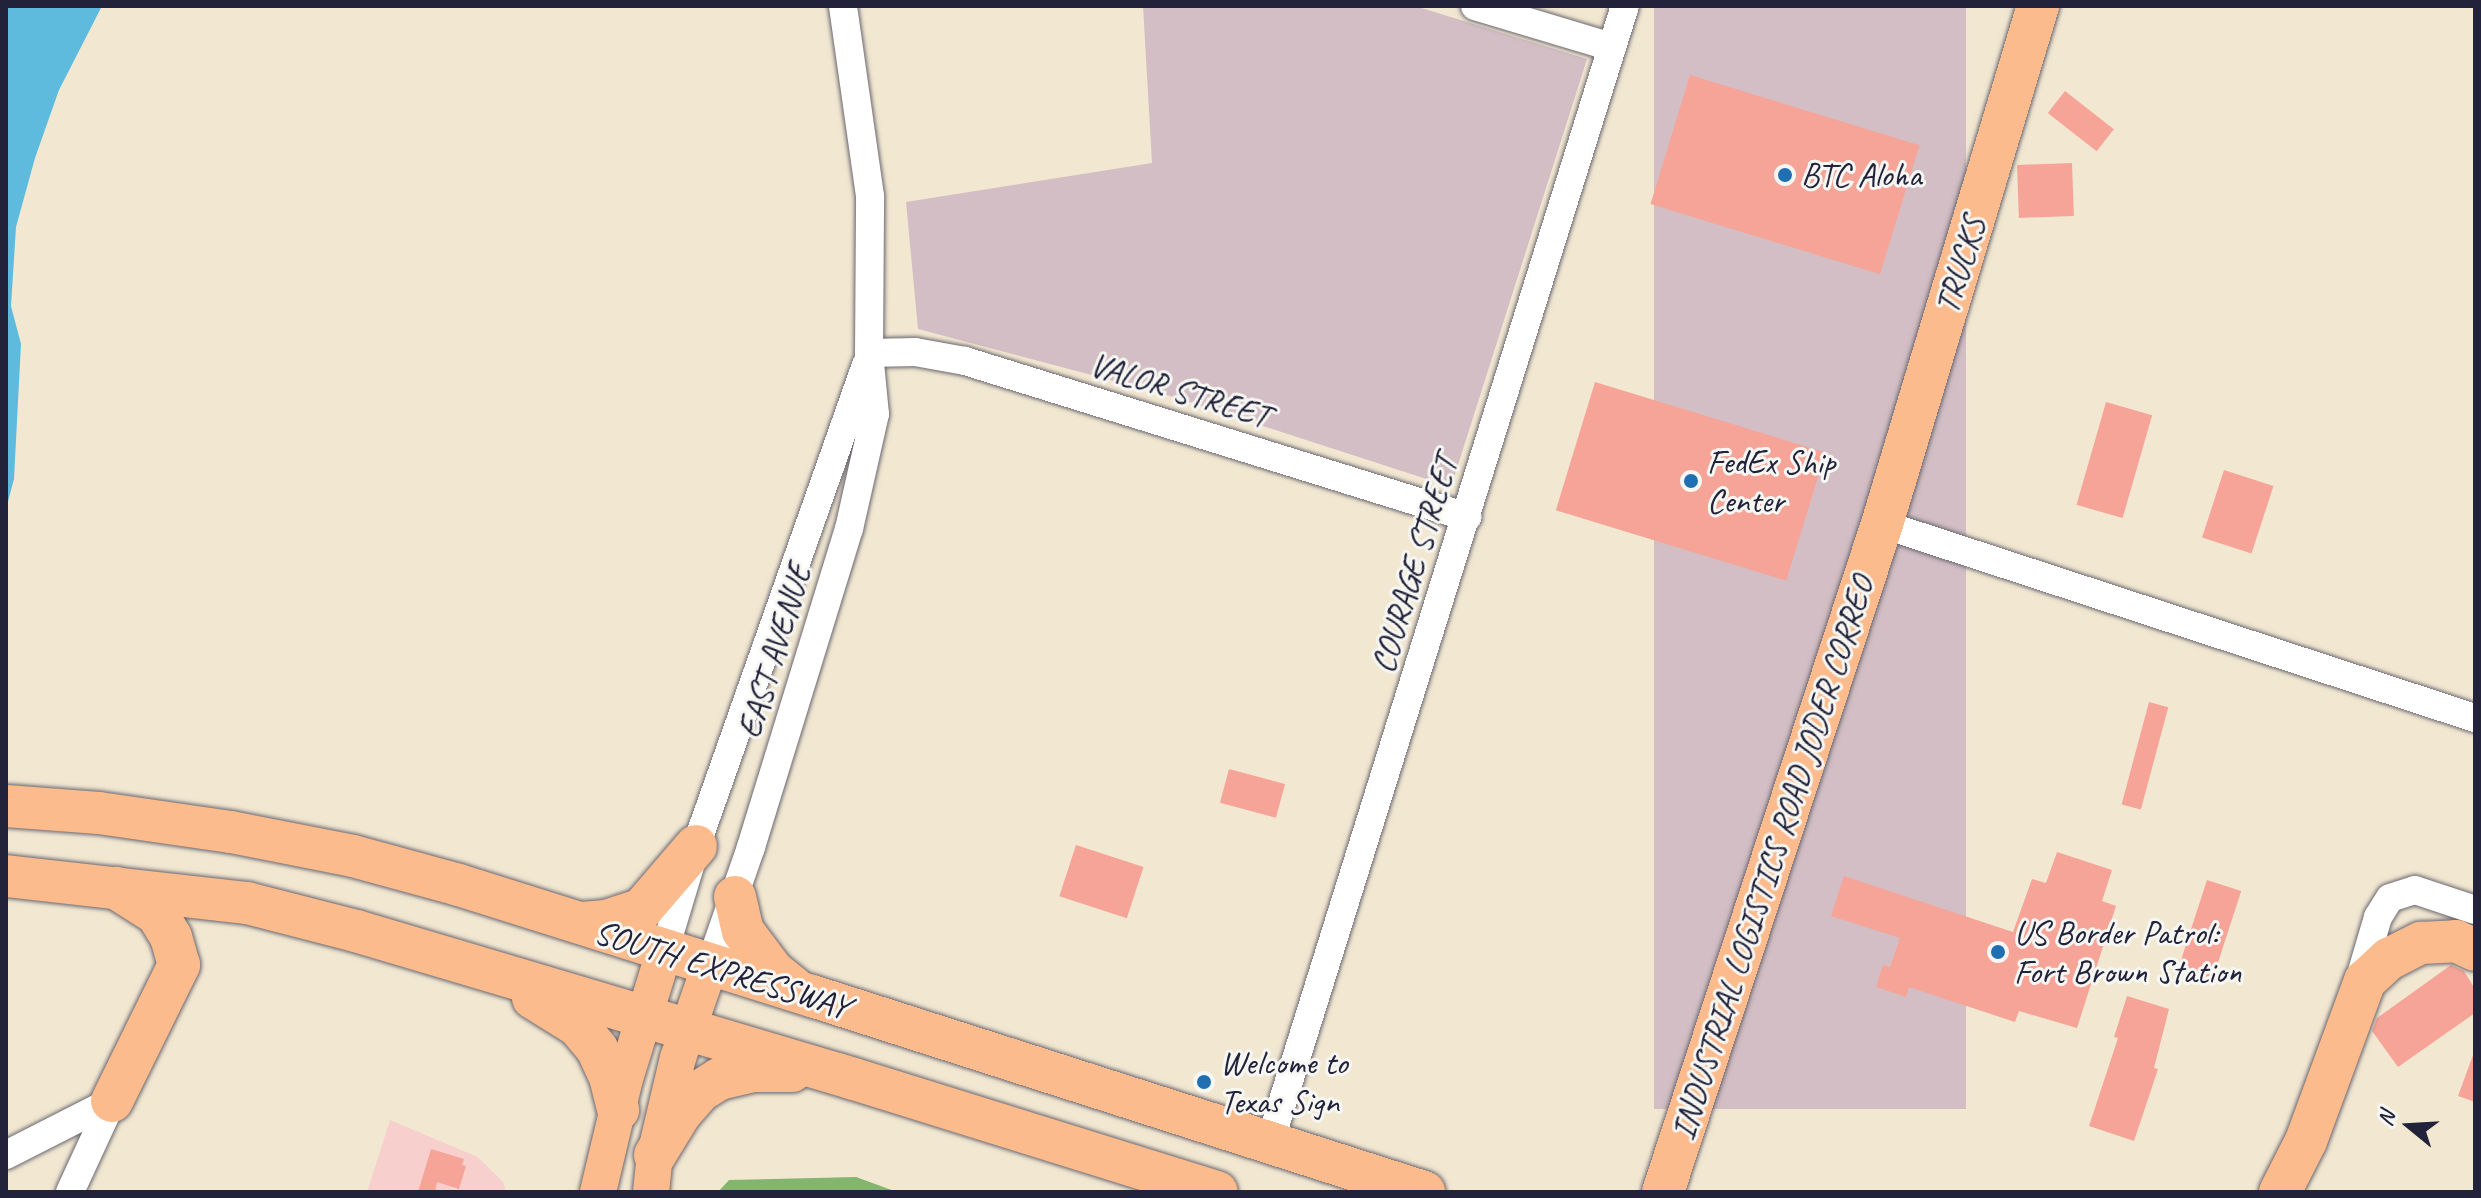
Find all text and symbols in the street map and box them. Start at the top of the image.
place label: BTC Aloha [1801,155,1921,195]
marker: BTC Aloha [1776,166,1794,184]
street label: TRUCKS [1926,212,1994,318]
street label: VALOR STREET [1085,343,1275,437]
place label: FedEx Ship Center [1707,441,1836,520]
street label: COURAGE STREET [1362,450,1466,678]
marker: FedEx Ship Center [1682,472,1700,490]
street label: EAST AVENUE [728,560,820,742]
street label: INDUSTRIAL LOGISTICS ROAD JODER CORREO [1661,571,1883,1145]
street label: SOUTH EXPRESSWAY [591,911,853,1027]
place label: US Border Patrol: Fort Brown Station [2014,912,2244,992]
marker: US Border Patrol: Fort Brown Station [1989,943,2007,961]
place label: Welcome to Texas Sign [1220,1042,1347,1122]
marker: Welcome to Texas Sign [1195,1073,1213,1091]
north arrow [2369,1086,2449,1166]
text: N [2371,1108,2402,1129]

